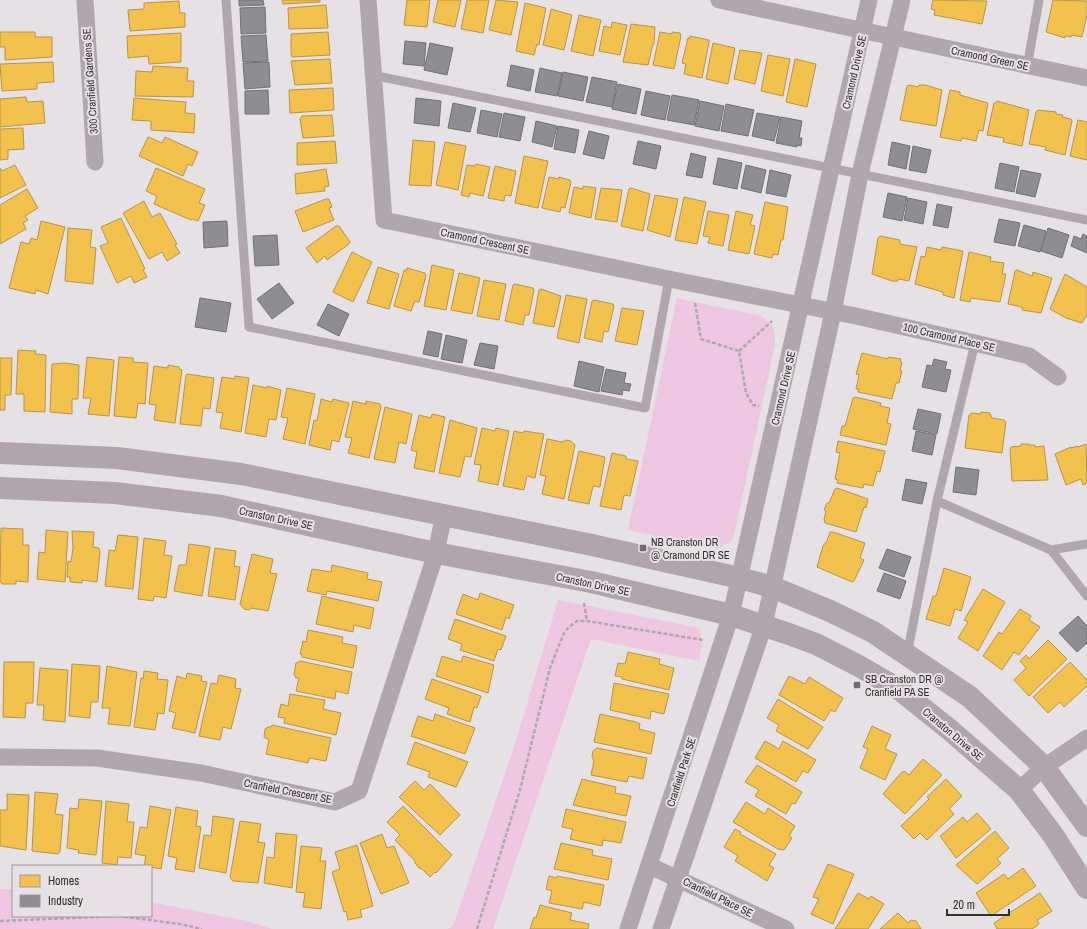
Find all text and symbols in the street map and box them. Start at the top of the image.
street label: 300 Cranfield Gardens SE [79,28,101,134]
street label: Cramond Drive SE [839,34,869,110]
street label: Cramond Green SE [950,43,1030,73]
street label: Cramond Crescent SE [439,225,531,257]
street label: 100 Cramond Place SE [902,320,996,354]
street label: Cramond Drive SE [768,350,798,426]
street label: Cranston Drive SE [238,503,314,533]
place label: NB Cranston DR @ Cramond DR SE [651,535,730,562]
marker: NB Cranston DR @ Cramond DR SE [638,543,648,553]
street label: Cranston Drive SE [555,569,631,599]
place label: SB Cranston DR @ Cranfield PA SE [865,672,943,699]
marker: SB Cranston DR @ Cranfield PA SE [852,680,862,690]
street label: Cranston Drive SE [920,704,986,764]
street label: Cranfield Park SE [663,736,699,808]
street label: Cranfield Crescent SE [243,776,333,806]
legend [12,865,152,917]
text: Homes [48,873,79,889]
street label: Cranfield Place SE [681,874,755,920]
scale bar [947,891,1009,917]
text: Industry [48,893,83,909]
text: 20 m [953,897,975,913]

